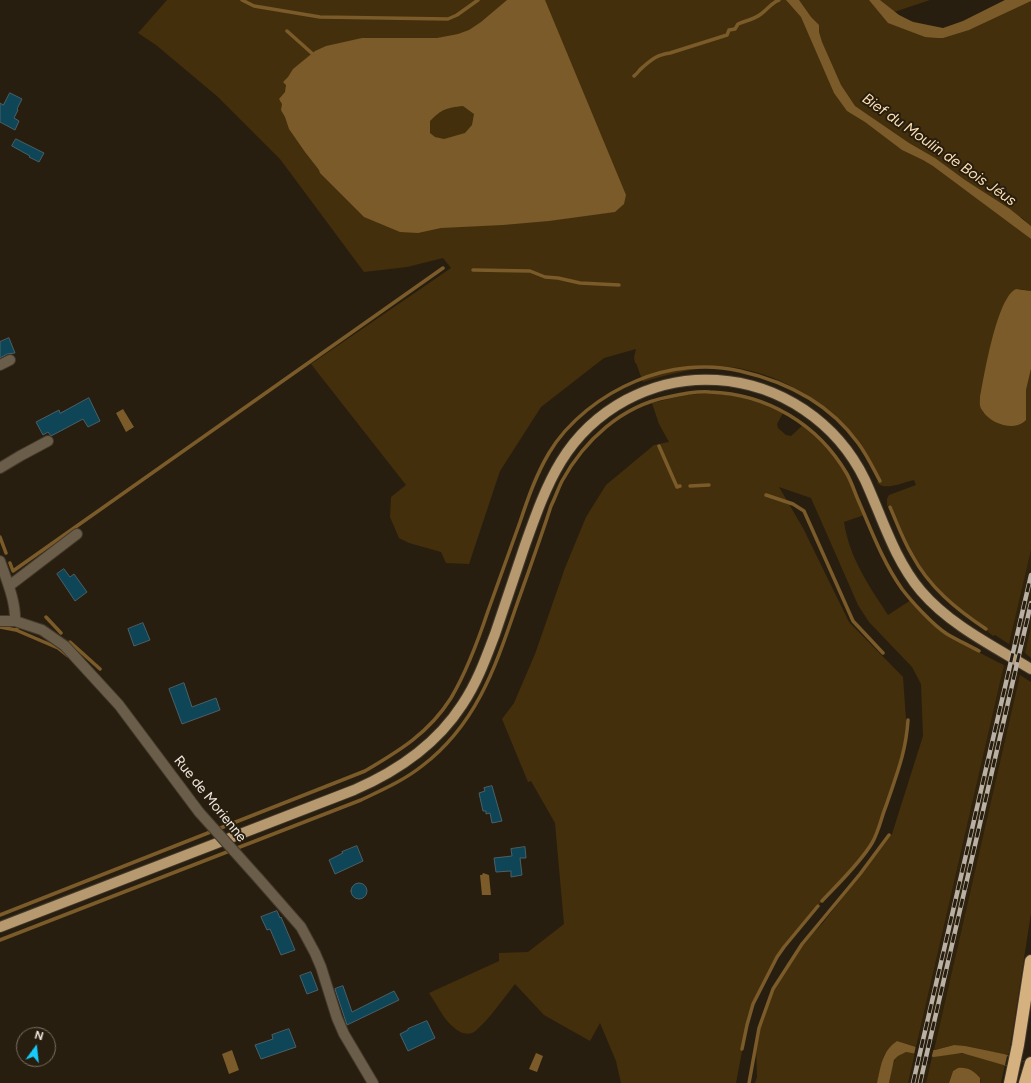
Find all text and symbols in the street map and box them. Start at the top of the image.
water label: Bief du Moulin de Bois Jéus [859,90,1019,210]
street label: Rue de Morienne [170,753,250,845]
north arrow [16,1027,56,1067]
text: N [33,1029,45,1043]

